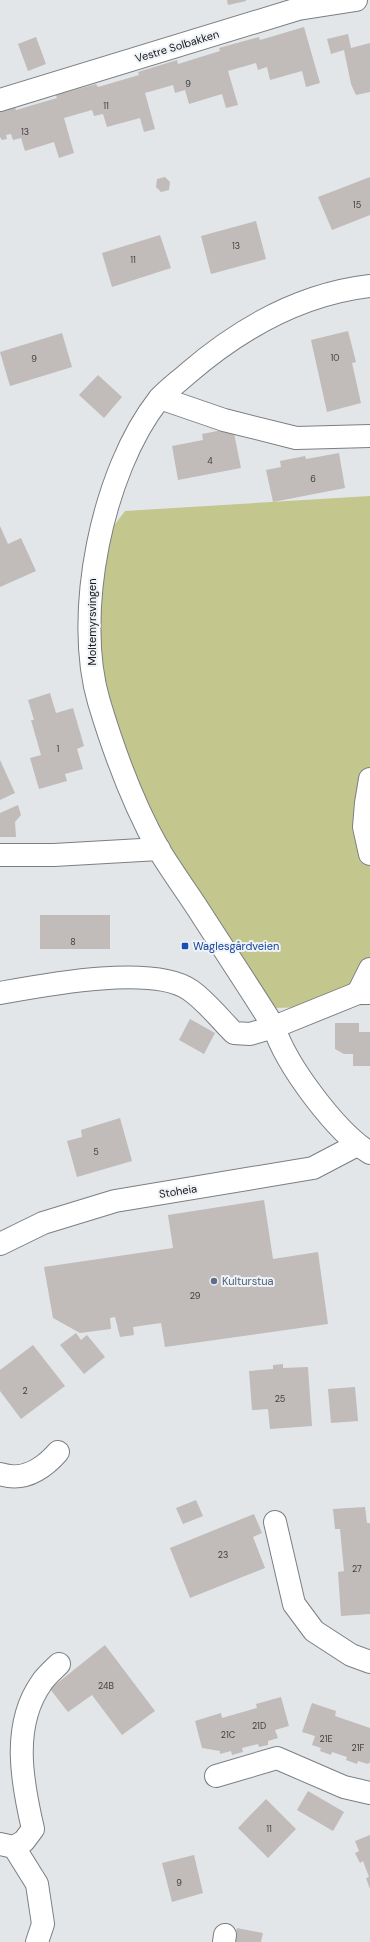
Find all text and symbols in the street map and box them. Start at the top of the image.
street label: Vestre Solbakken [133,27,221,65]
house number: 9 [185,78,191,90]
house number: 11 [103,100,109,112]
house number: 13 [21,126,29,138]
house number: 15 [353,199,361,211]
house number: 13 [232,240,240,252]
house number: 11 [130,254,136,266]
house number: 10 [331,352,339,364]
house number: 9 [31,353,37,365]
house number: 4 [207,455,213,467]
house number: 6 [310,473,316,485]
street label: Moltemyrsvingen [85,579,99,665]
house number: 1 [57,743,60,755]
house number: 8 [70,936,76,948]
place label: Waglesgårdveien [193,939,279,953]
marker: Waglesgårdveien [180,941,190,951]
house number: 5 [93,1146,99,1158]
street label: Stoheia [158,1181,198,1201]
place label: Kulturstua [222,1274,274,1288]
marker: Kulturstua [209,1276,219,1286]
house number: 29 [190,1290,201,1302]
house number: 2 [22,1385,28,1397]
house number: 25 [275,1393,285,1405]
house number: 23 [218,1549,228,1561]
house number: 27 [352,1563,362,1575]
house number: 24B [98,1680,114,1692]
house number: 21D [252,1720,266,1732]
house number: 21C [221,1729,236,1741]
house number: 21E [319,1733,333,1745]
house number: 21F [352,1742,365,1754]
house number: 11 [266,1823,272,1835]
house number: 9 [176,1877,182,1889]

